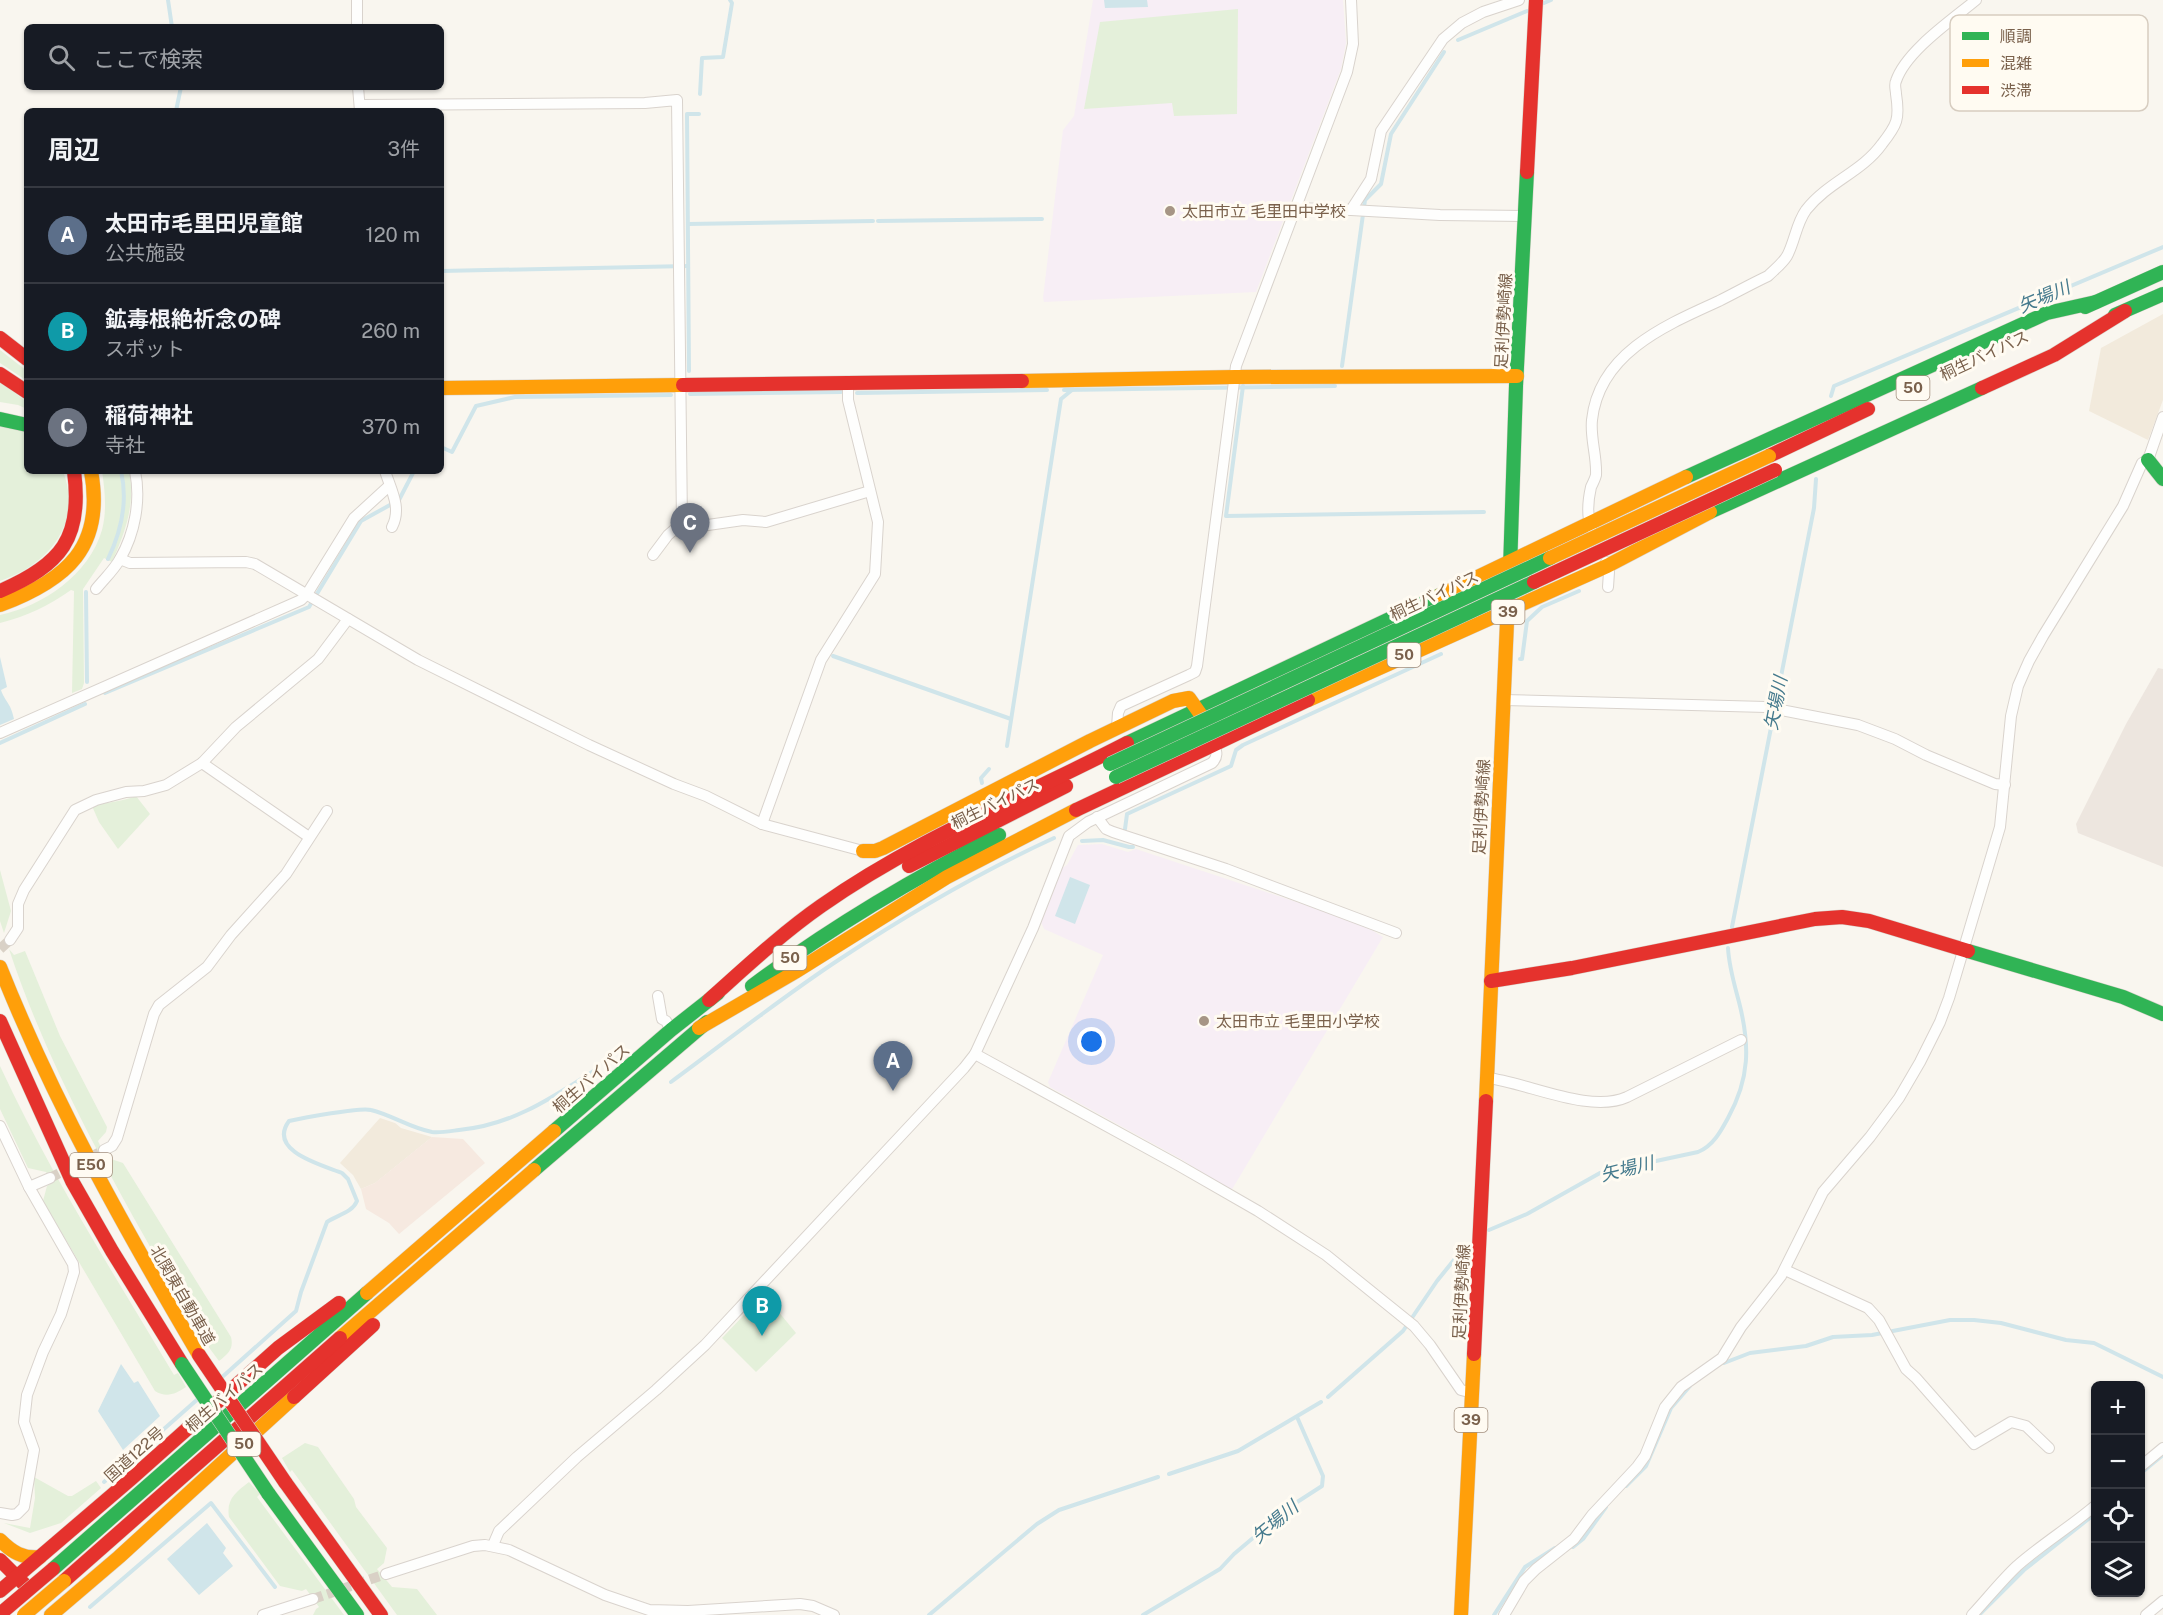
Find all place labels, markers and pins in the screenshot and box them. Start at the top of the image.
place label: 太田市立 毛里田中学校 [1182,202,1346,221]
marker: 太田市立 毛里田中学校 [1163,204,1177,218]
pin: C [670,504,710,553]
place label: 太田市立 毛里田小学校 [1216,1012,1380,1031]
marker: 太田市立 毛里田小学校 [1197,1014,1211,1028]
pin: A [874,1042,912,1091]
pin: B [742,1286,782,1336]

